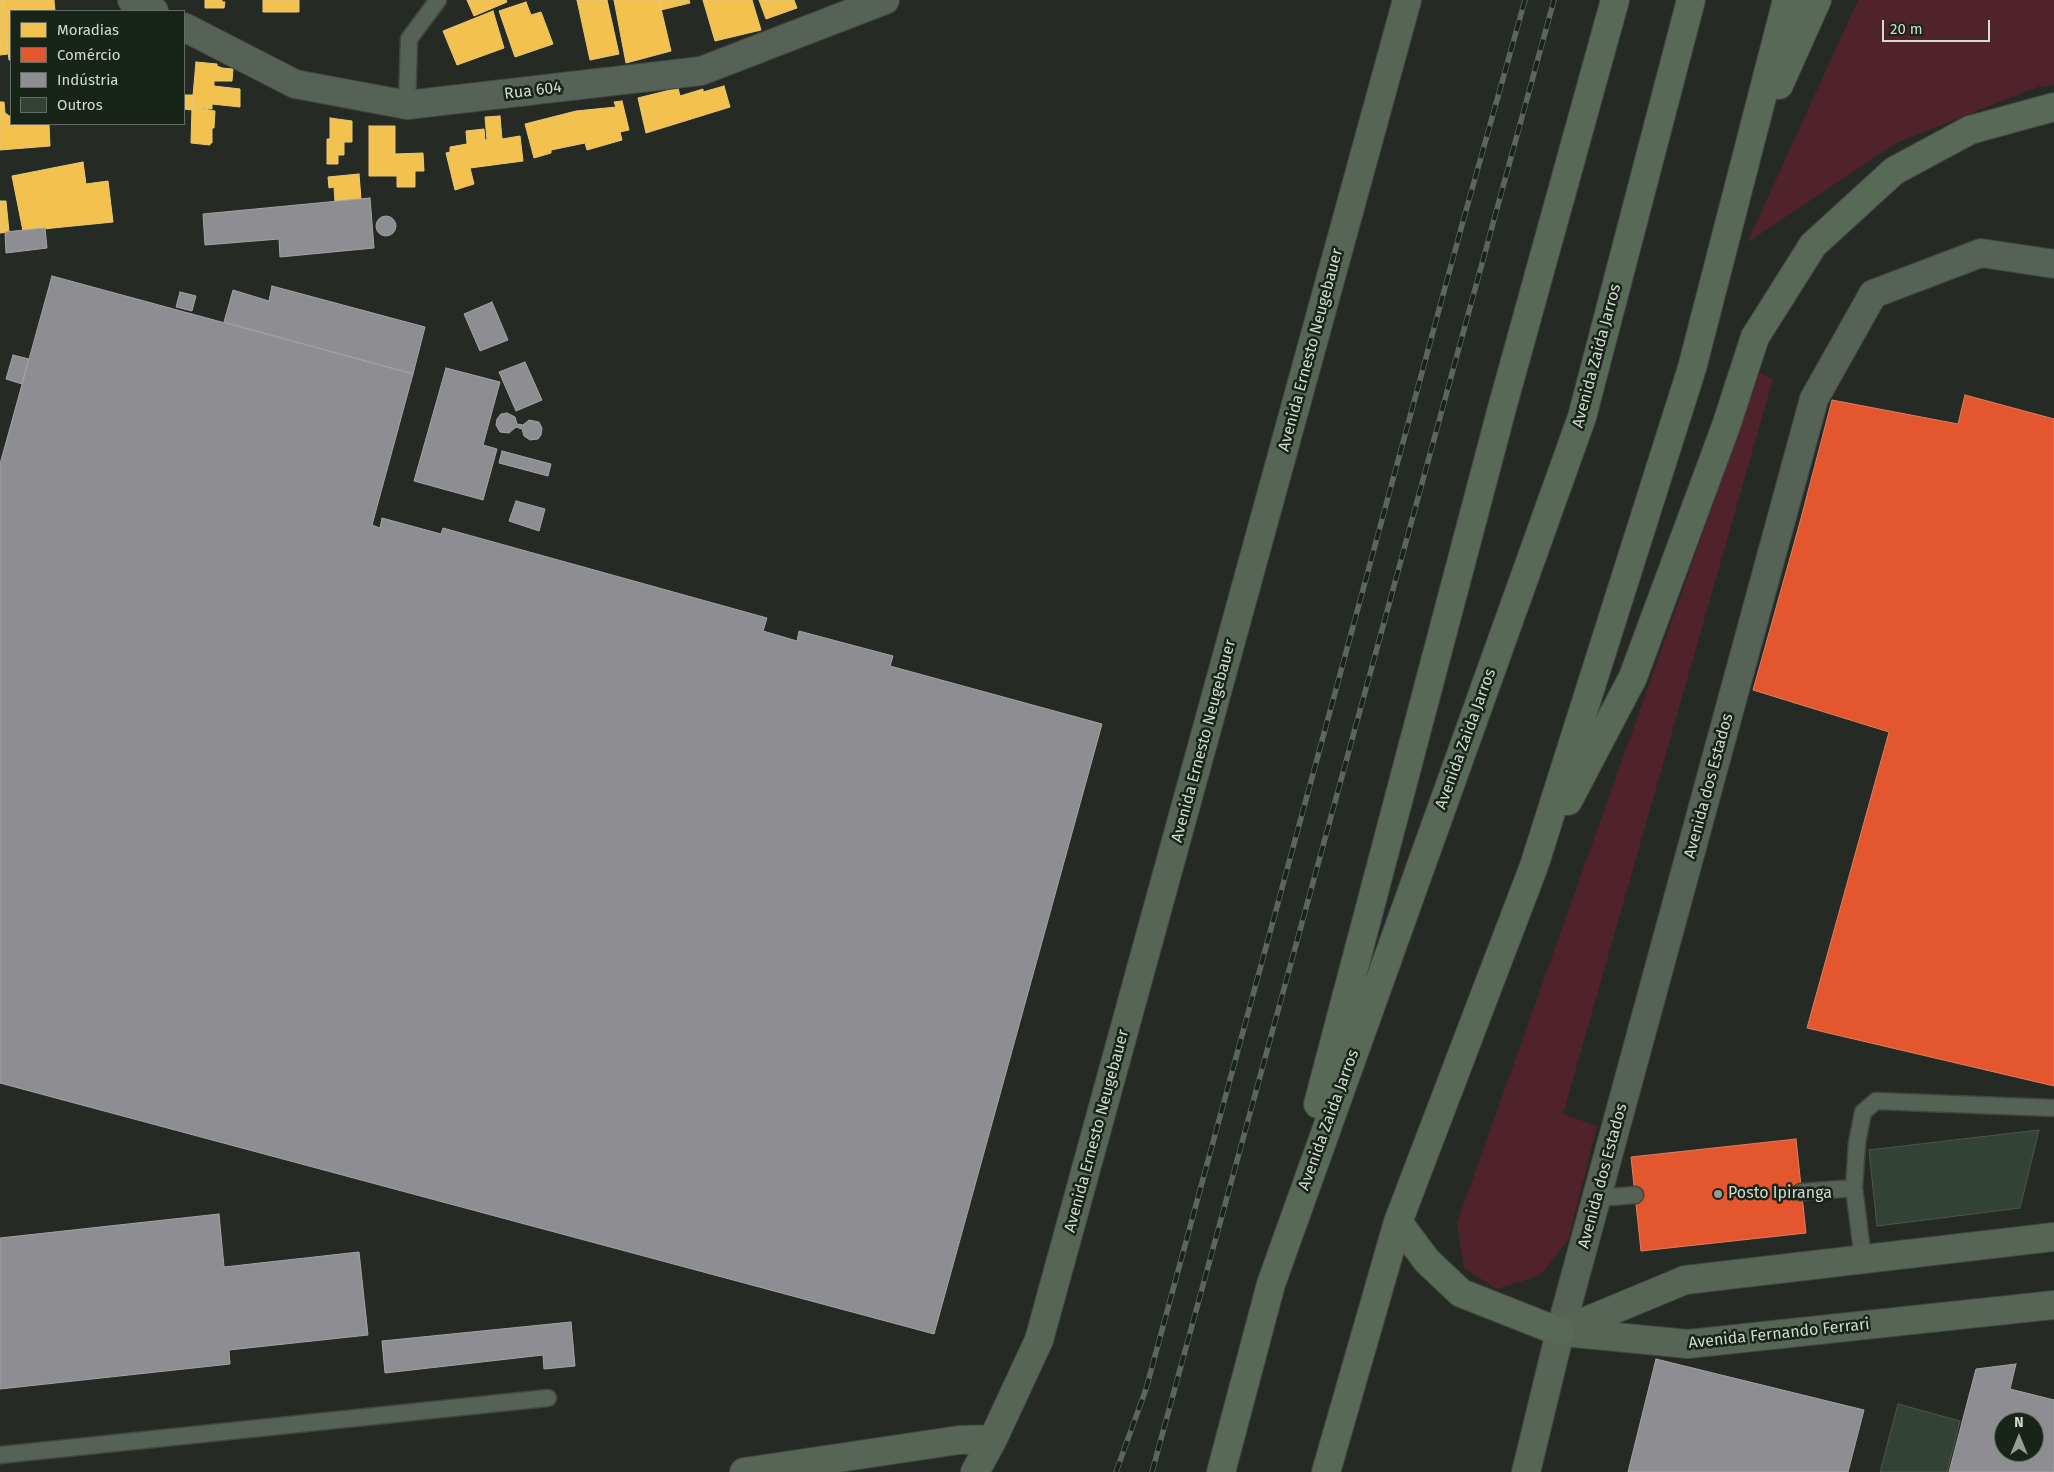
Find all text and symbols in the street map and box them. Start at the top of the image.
legend [10,10,185,125]
scale bar [1884,10,1992,42]
text: 20 m [1890,20,1923,38]
text: Moradias [57,21,119,39]
text: Comércio [57,46,120,64]
text: Indústria [57,71,119,89]
street label: Rua 604 [503,78,563,104]
text: Outros [57,96,103,114]
street label: Avenida Ernesto Neugebauer [1275,246,1347,454]
street label: Avenida Zaida Jarros [1569,282,1625,430]
street label: Avenida Ernesto Neugebauer [1168,637,1240,845]
street label: Avenida Zaida Jarros [1432,666,1500,812]
street label: Avenida dos Estados [1680,711,1738,861]
street label: Avenida Ernesto Neugebauer [1061,1027,1133,1235]
street label: Avenida Zaida Jarros [1295,1047,1363,1193]
street label: Avenida dos Estados [1574,1101,1632,1251]
place label: Posto Ipiranga [1728,1184,1832,1204]
marker: Posto Ipiranga [1712,1188,1724,1200]
street label: Avenida Fernando Ferrari [1687,1315,1871,1353]
north arrow [1994,1412,2044,1462]
text: N [2014,1414,2024,1431]

